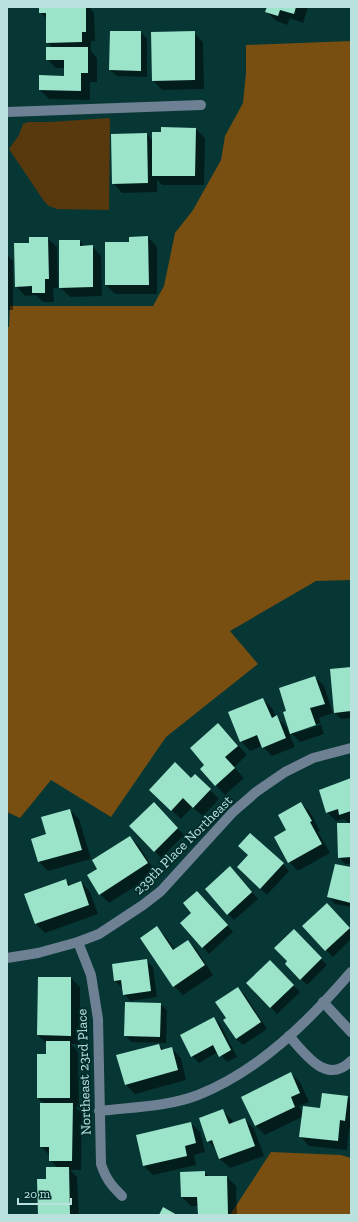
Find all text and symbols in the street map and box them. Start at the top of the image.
street label: 239th Place Northeast [130,791,237,898]
street label: Northeast 23rd Place [73,1008,95,1135]
scale bar [18,1180,71,1206]
text: 20 m [24,1187,51,1201]

